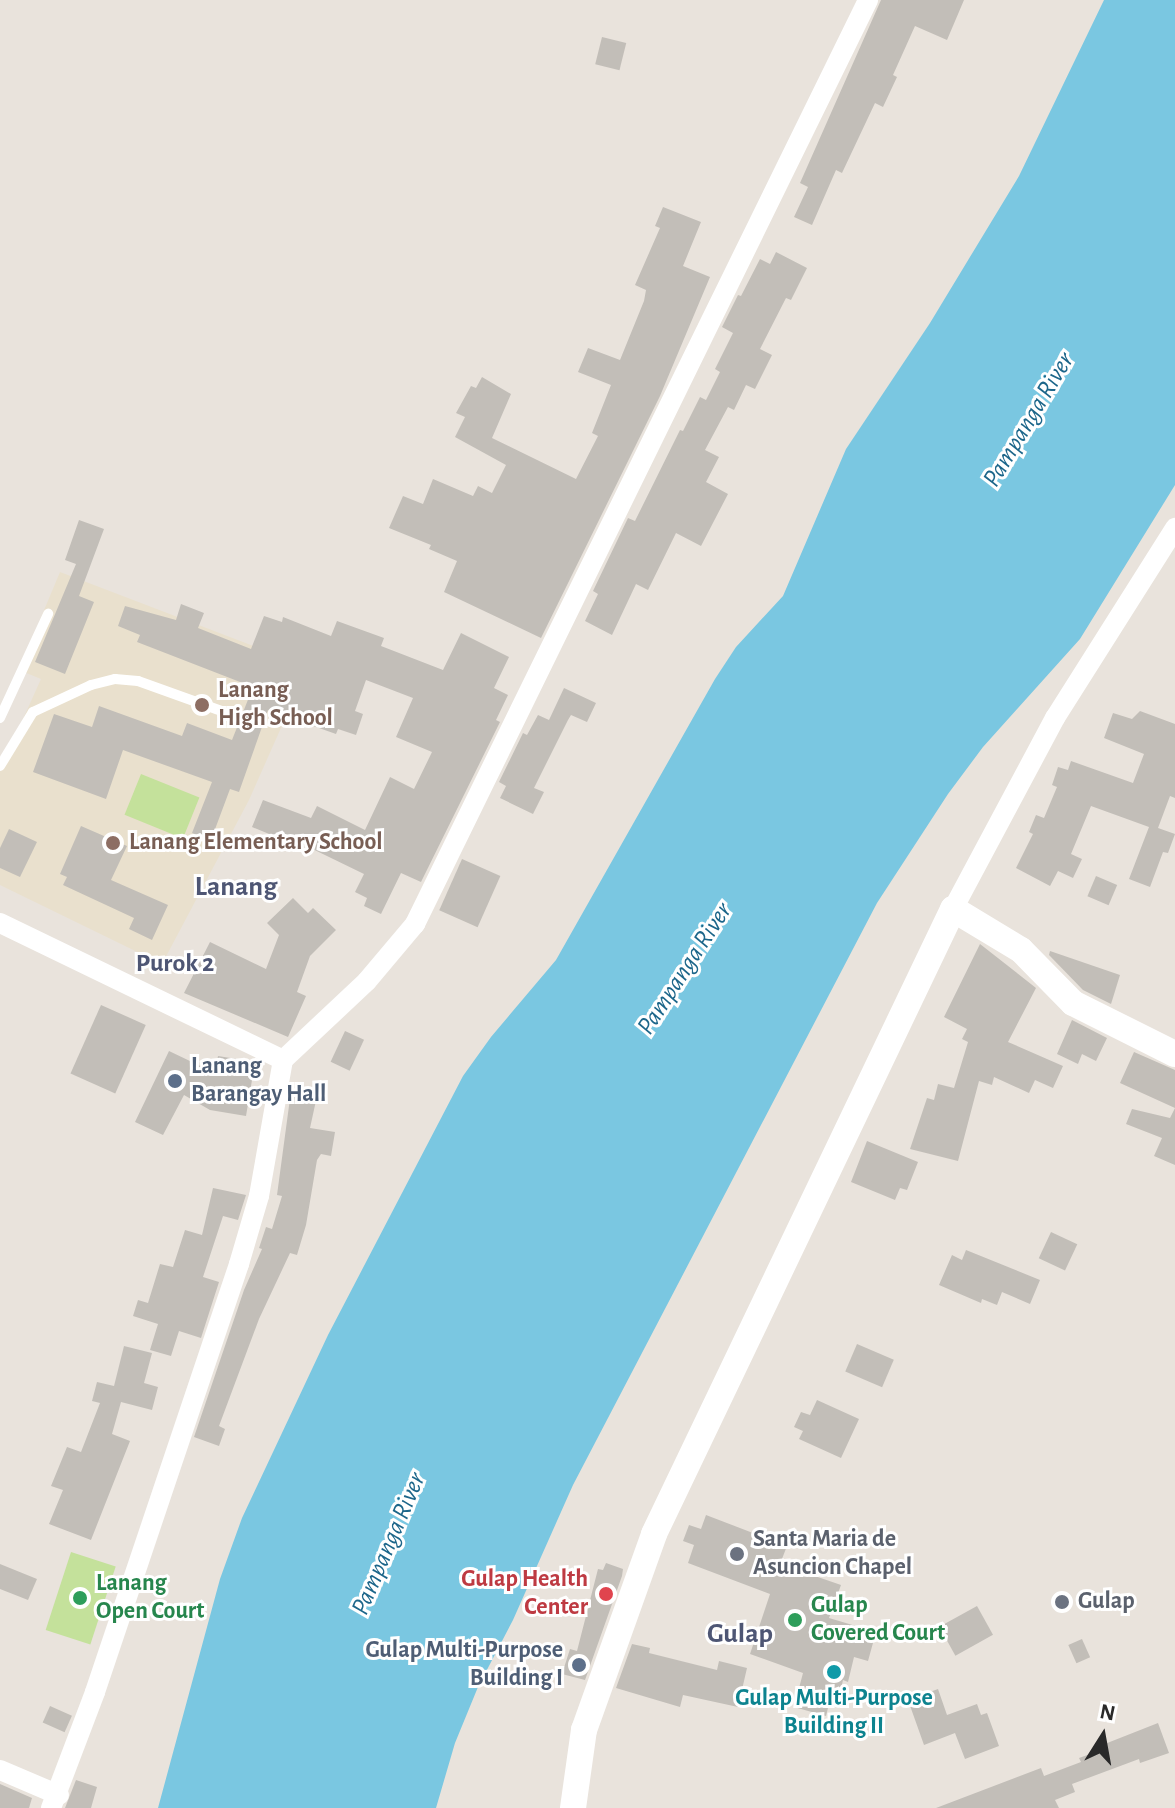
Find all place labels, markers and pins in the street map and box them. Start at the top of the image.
place label: Lanang High School [218,677,333,733]
marker: Lanang High School [193,696,211,714]
place label: Lanang Elementary School [129,829,383,857]
marker: Lanang Elementary School [104,834,122,852]
place label: Lanang Barangay Hall [191,1053,326,1109]
marker: Lanang Barangay Hall [166,1072,184,1090]
place label: Santa Maria de Asuncion Chapel [753,1526,912,1582]
marker: Santa Maria de Asuncion Chapel [728,1545,746,1563]
place label: Gulap Health Center [461,1566,588,1622]
place label: Lanang Open Court [96,1570,204,1626]
marker: Gulap Health Center [595,1583,617,1605]
place label: Gulap [1078,1588,1135,1616]
marker: Lanang Open Court [71,1589,89,1607]
place label: Gulap Covered Court [811,1592,945,1648]
marker: Gulap [1053,1593,1071,1611]
marker: Gulap Covered Court [786,1611,804,1629]
place label: Gulap Multi-Purpose Building I [365,1637,563,1693]
marker: Gulap Multi-Purpose Building I [570,1656,588,1674]
marker: Gulap Multi-Purpose Building II [825,1663,843,1681]
place label: Gulap Multi-Purpose Building II [735,1685,933,1741]

